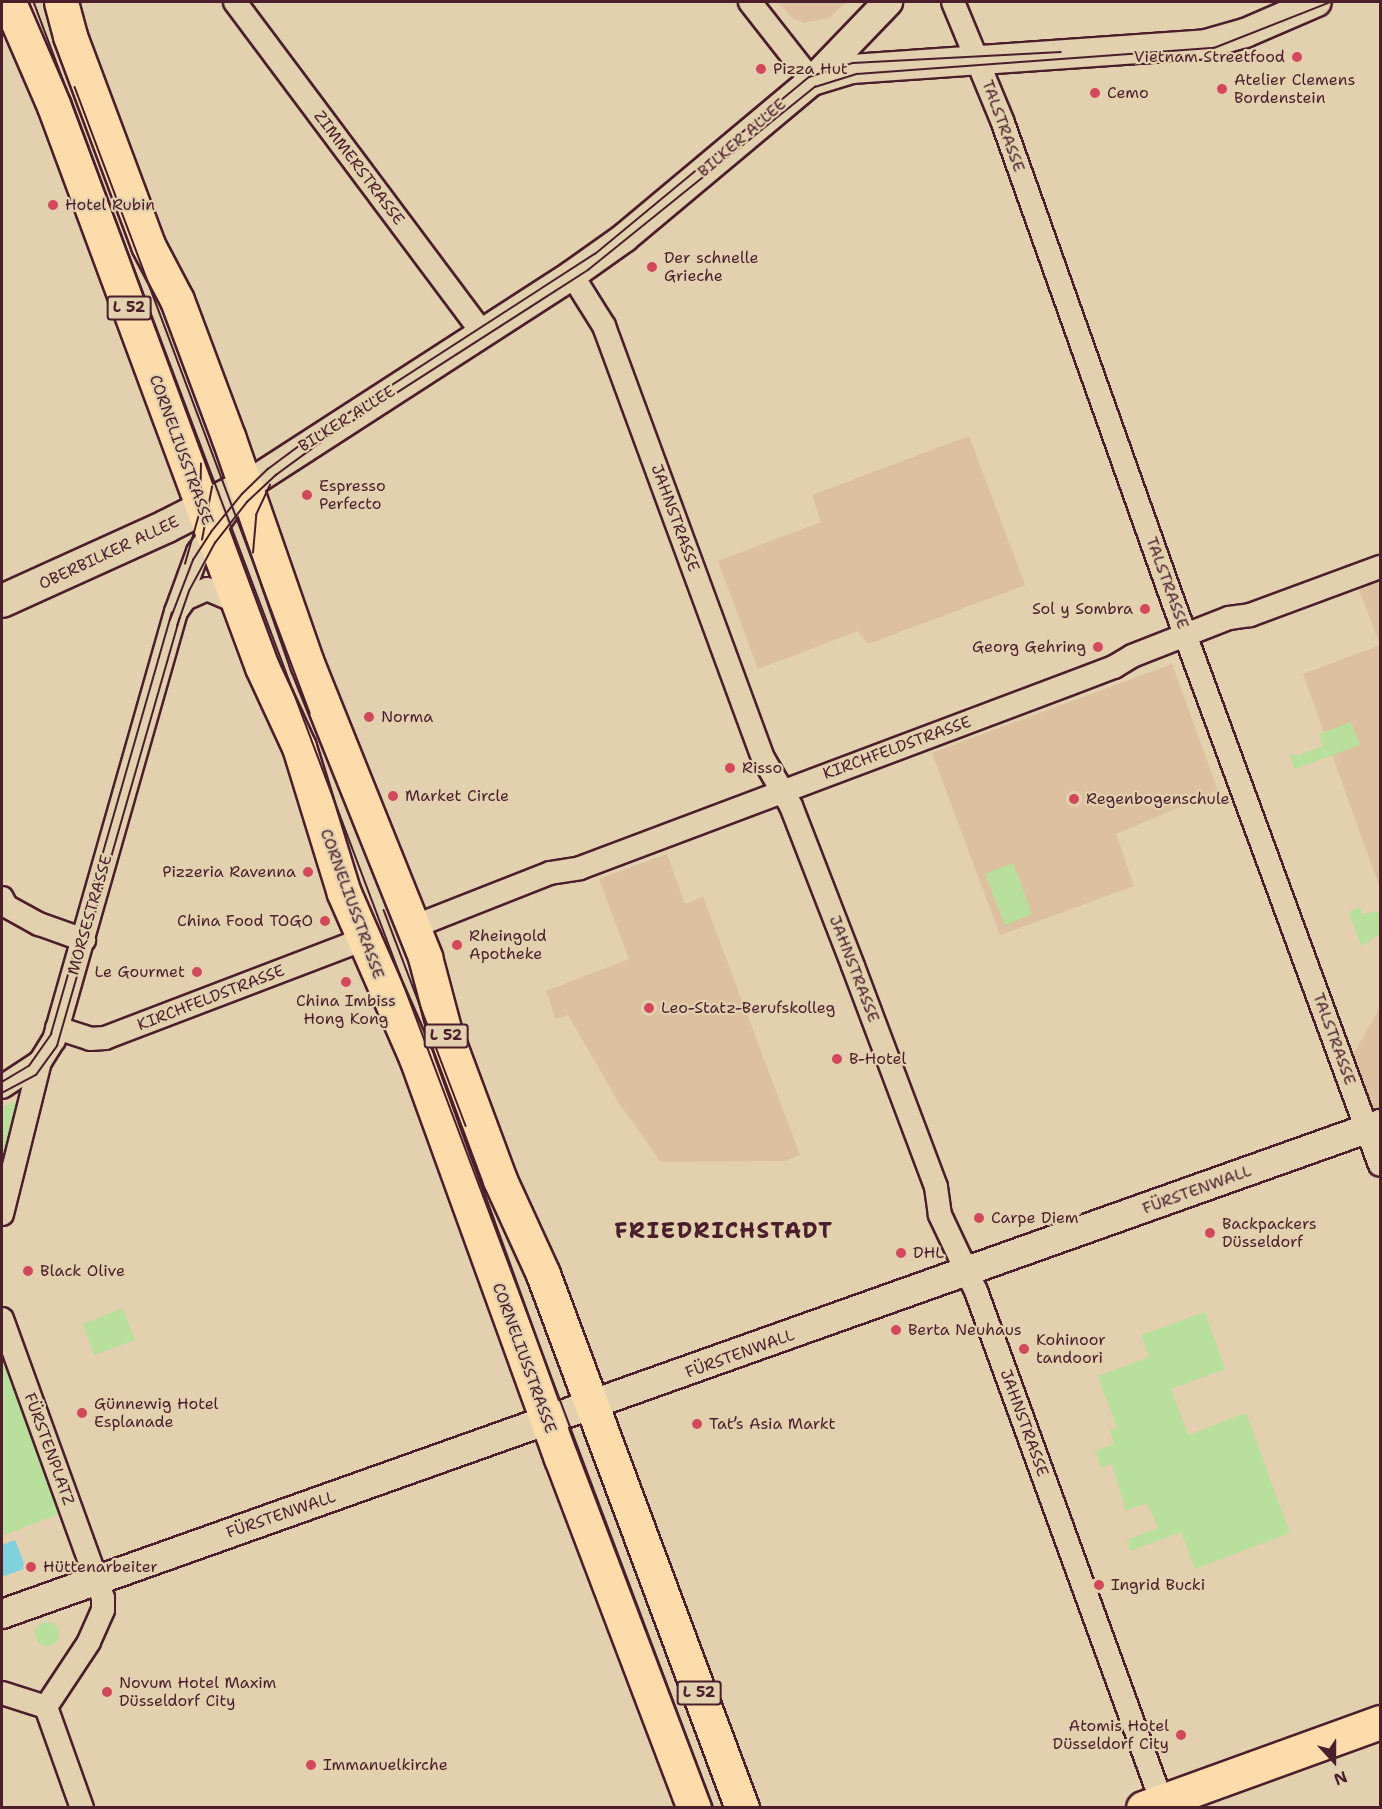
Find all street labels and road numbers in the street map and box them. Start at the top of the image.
street label: TALSTRASSE [977,77,1029,175]
street label: BILKER ALLEE [694,95,790,181]
street label: ZIMMERSTRASSE [310,107,408,229]
road number: L 52 [106,296,152,320]
street label: CORNELIUSSTRASSE [145,372,217,528]
street label: BILKER ALLEE [295,382,399,456]
street label: JAHNSTRASSE [647,462,703,574]
street label: OBERBILKER ALLEE [36,512,182,594]
street label: TALSTRASSE [1141,534,1193,632]
street label: KIRCHFELDSTRASSE [820,712,974,784]
street label: CORNELIUSSTRASSE [316,826,388,982]
street label: MORSESTRASSE [64,853,116,977]
street label: JAHNSTRASSE [825,913,883,1025]
street label: KIRCHFELDSTRASSE [135,961,287,1035]
street label: TALSTRASSE [1308,990,1360,1088]
road number: L 52 [424,1024,468,1048]
street label: FÜRSTENWALL [1140,1161,1254,1219]
street label: CORNELIUSSTRASSE [488,1280,560,1436]
street label: FÜRSTENWALL [683,1325,797,1383]
street label: JAHNSTRASSE [996,1367,1052,1479]
street label: FÜRSTENPLATZ [20,1390,78,1508]
street label: FÜRSTENWALL [224,1487,338,1543]
road number: L 52 [676,1681,722,1705]

